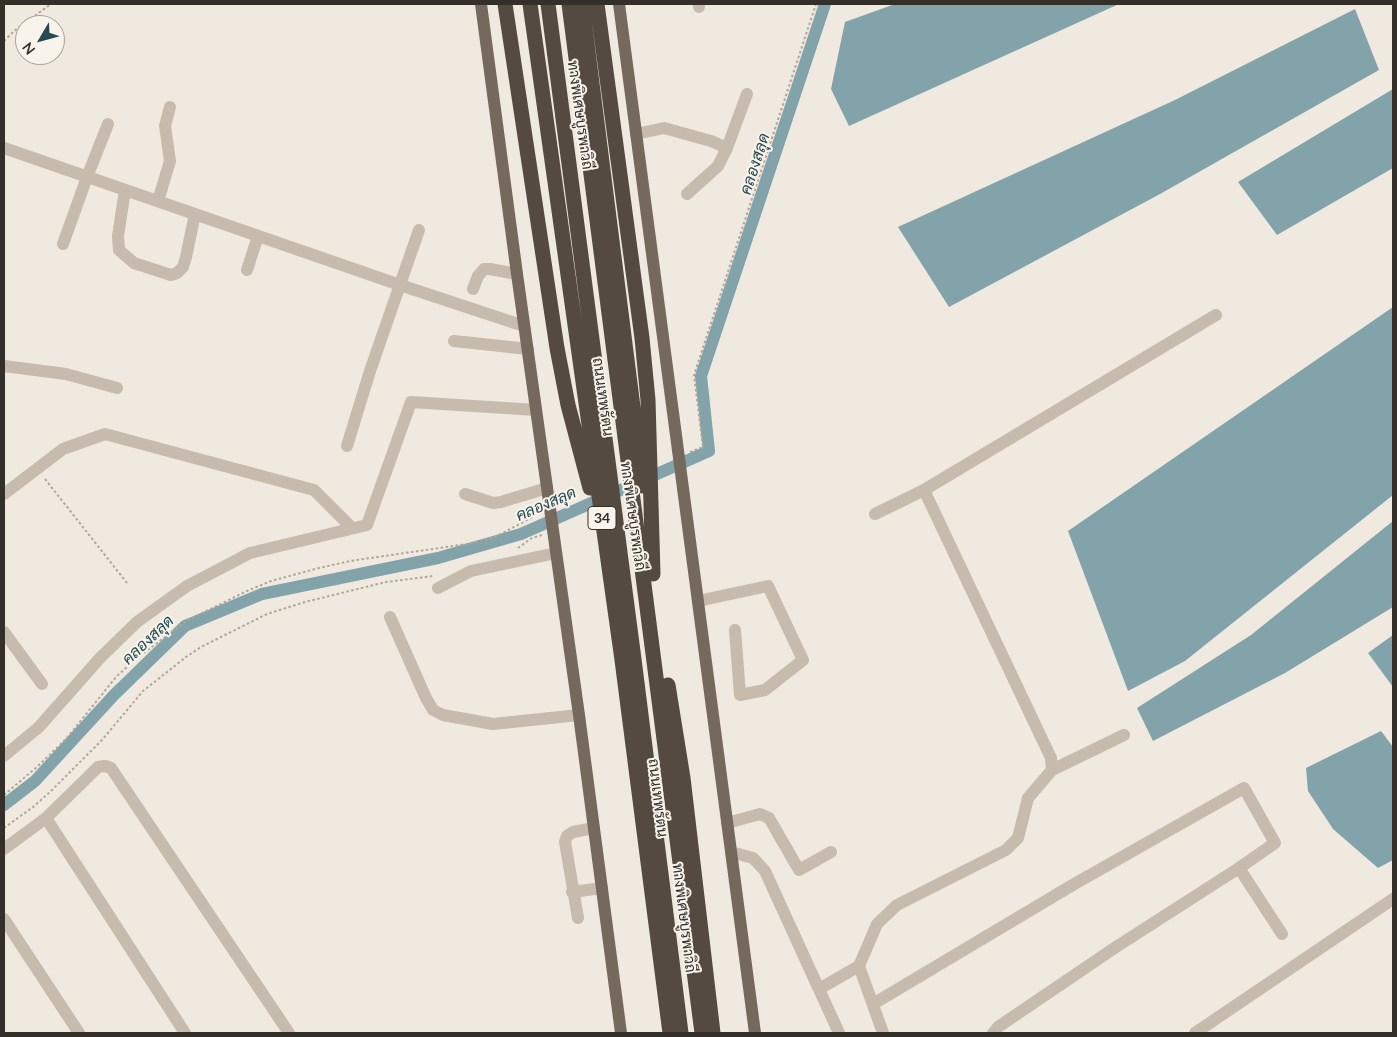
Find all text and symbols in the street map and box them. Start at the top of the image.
north arrow [15,15,65,65]
text: N [18,39,38,58]
street label: ทางพิเศษบูรพาวิถี [563,59,597,171]
water label: คลองสลุด [736,131,774,197]
street label: ถนนเทพรัตน [589,357,617,437]
street label: ทางพิเศษบูรพาวิถี [616,460,650,572]
water label: คลองสลุด [513,483,579,525]
road number: 34 [588,506,616,530]
water label: คลองสลุด [118,611,178,669]
street label: ถนนเทพรัตน [644,758,672,838]
street label: ทางพิเศษบูรพาวิถี [668,862,700,974]

